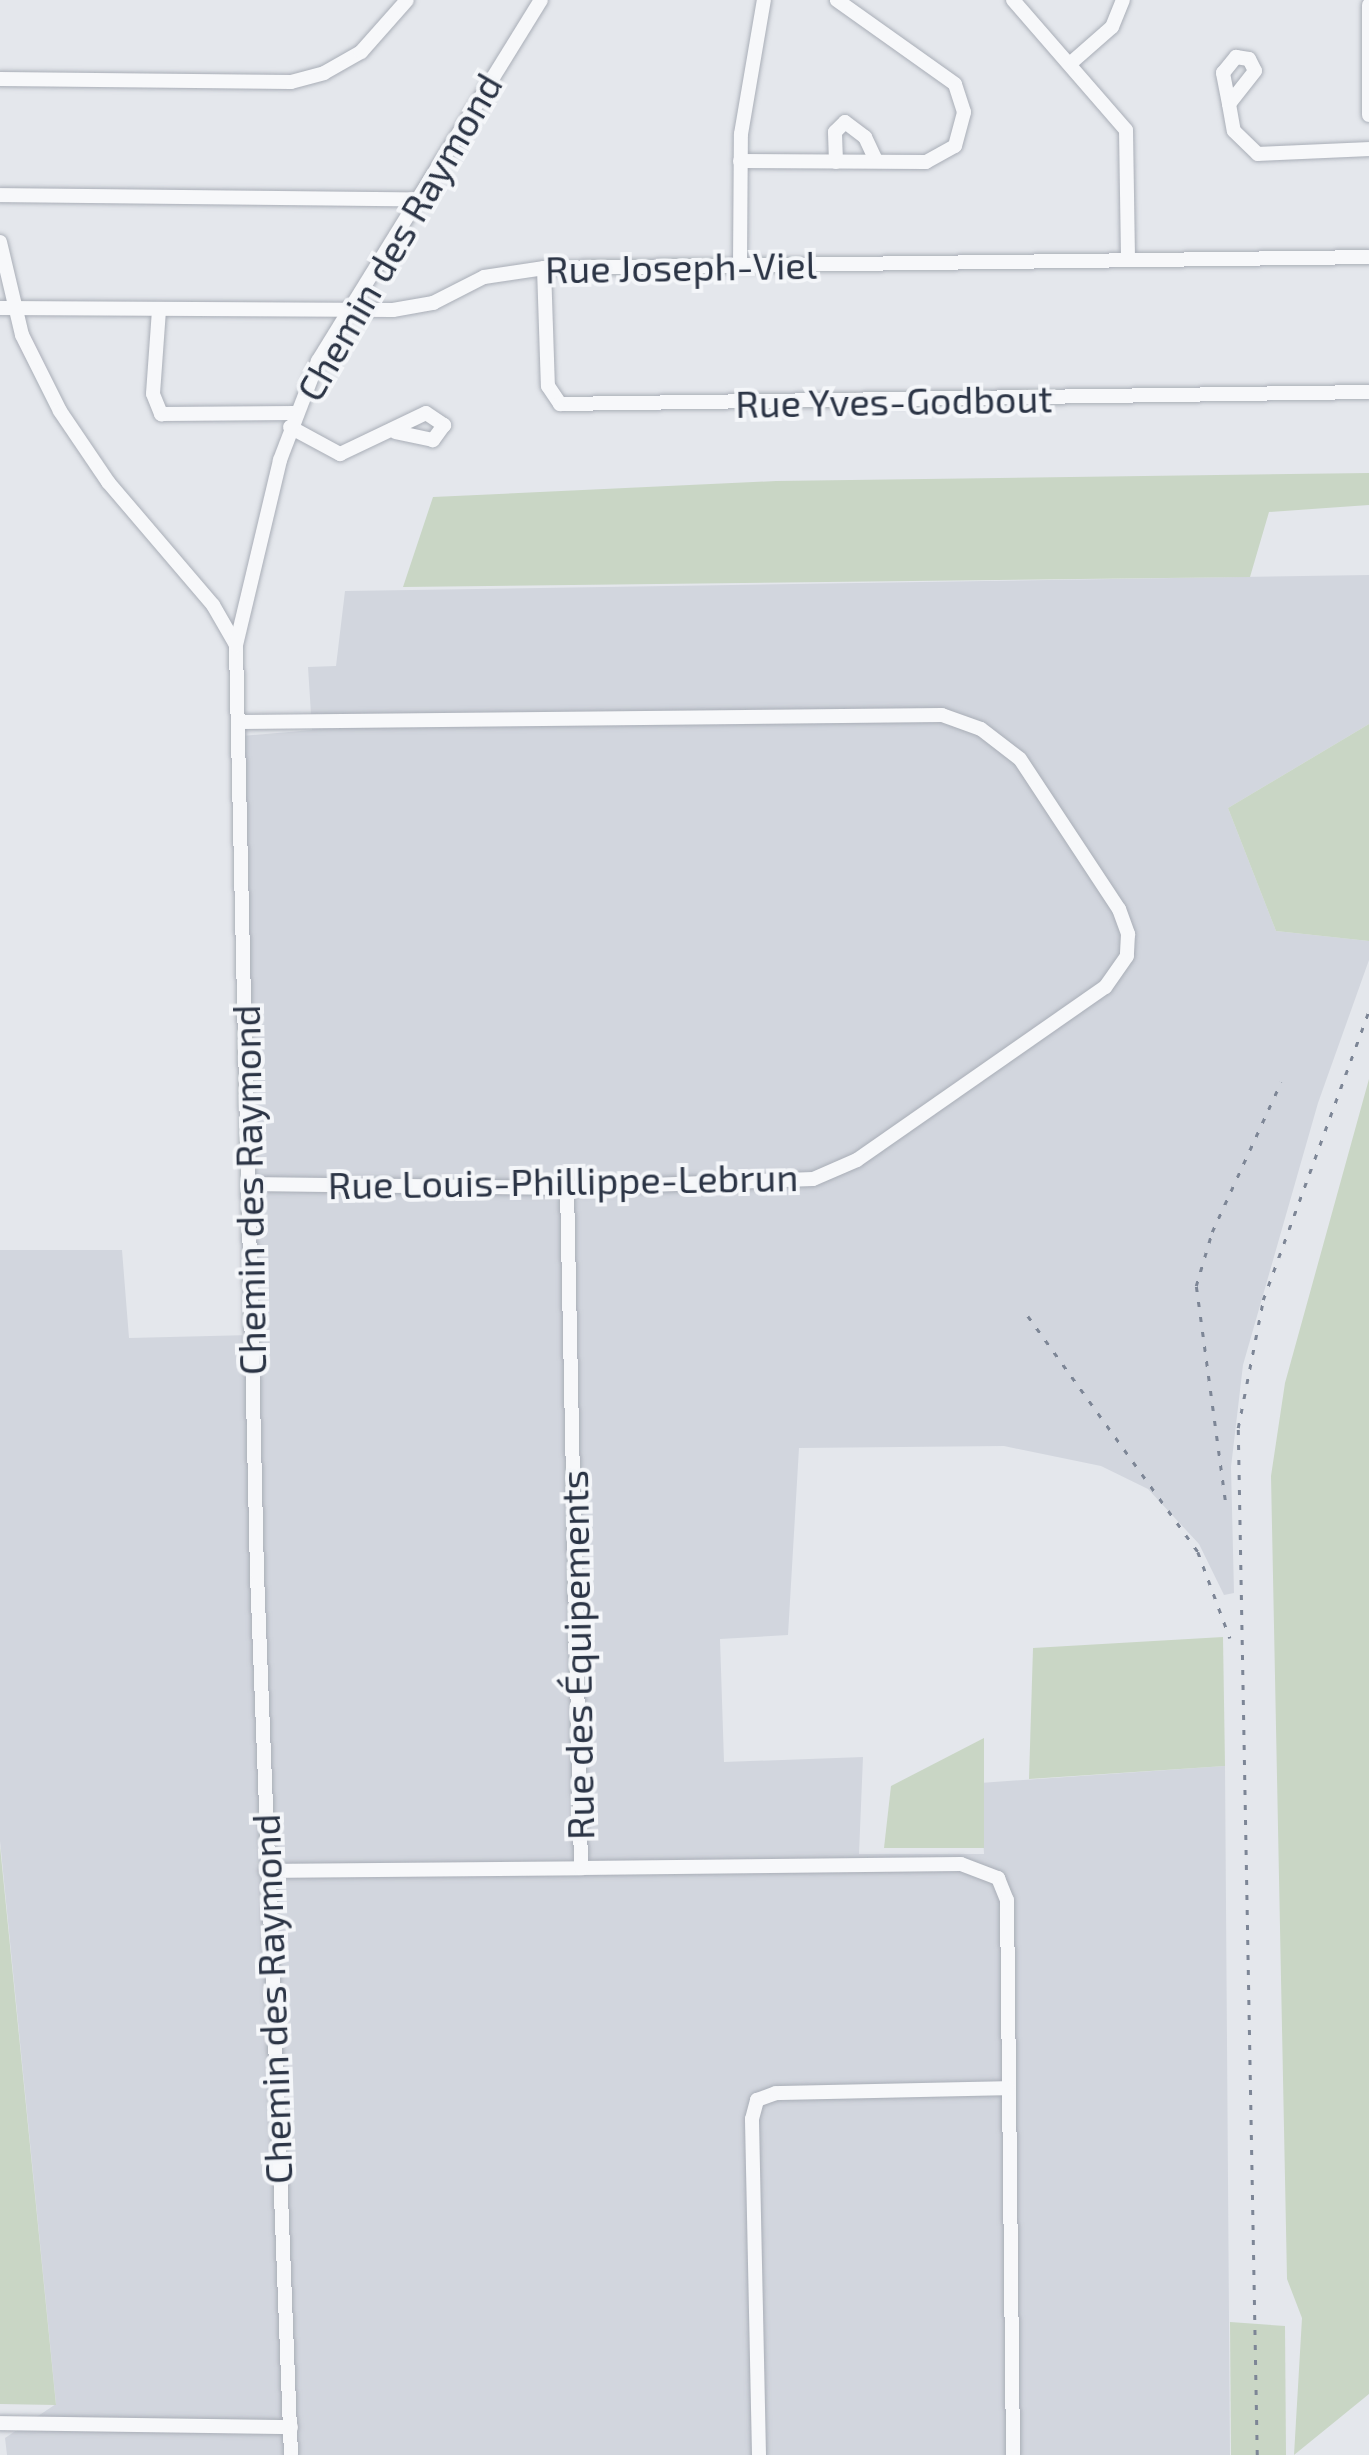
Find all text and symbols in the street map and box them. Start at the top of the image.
street label: Chemin des Raymond [287,65,511,409]
street label: Rue Joseph-Viel [544,242,818,292]
street label: Rue Yves-Godbout [734,375,1054,427]
street label: Chemin des Raymond [223,1004,275,1376]
street label: Rue Louis-Phillippe-Lebrun [327,1154,799,1208]
street label: Rue des Équipements [551,1470,603,1840]
street label: Chemin des Raymond [243,1813,301,2185]

